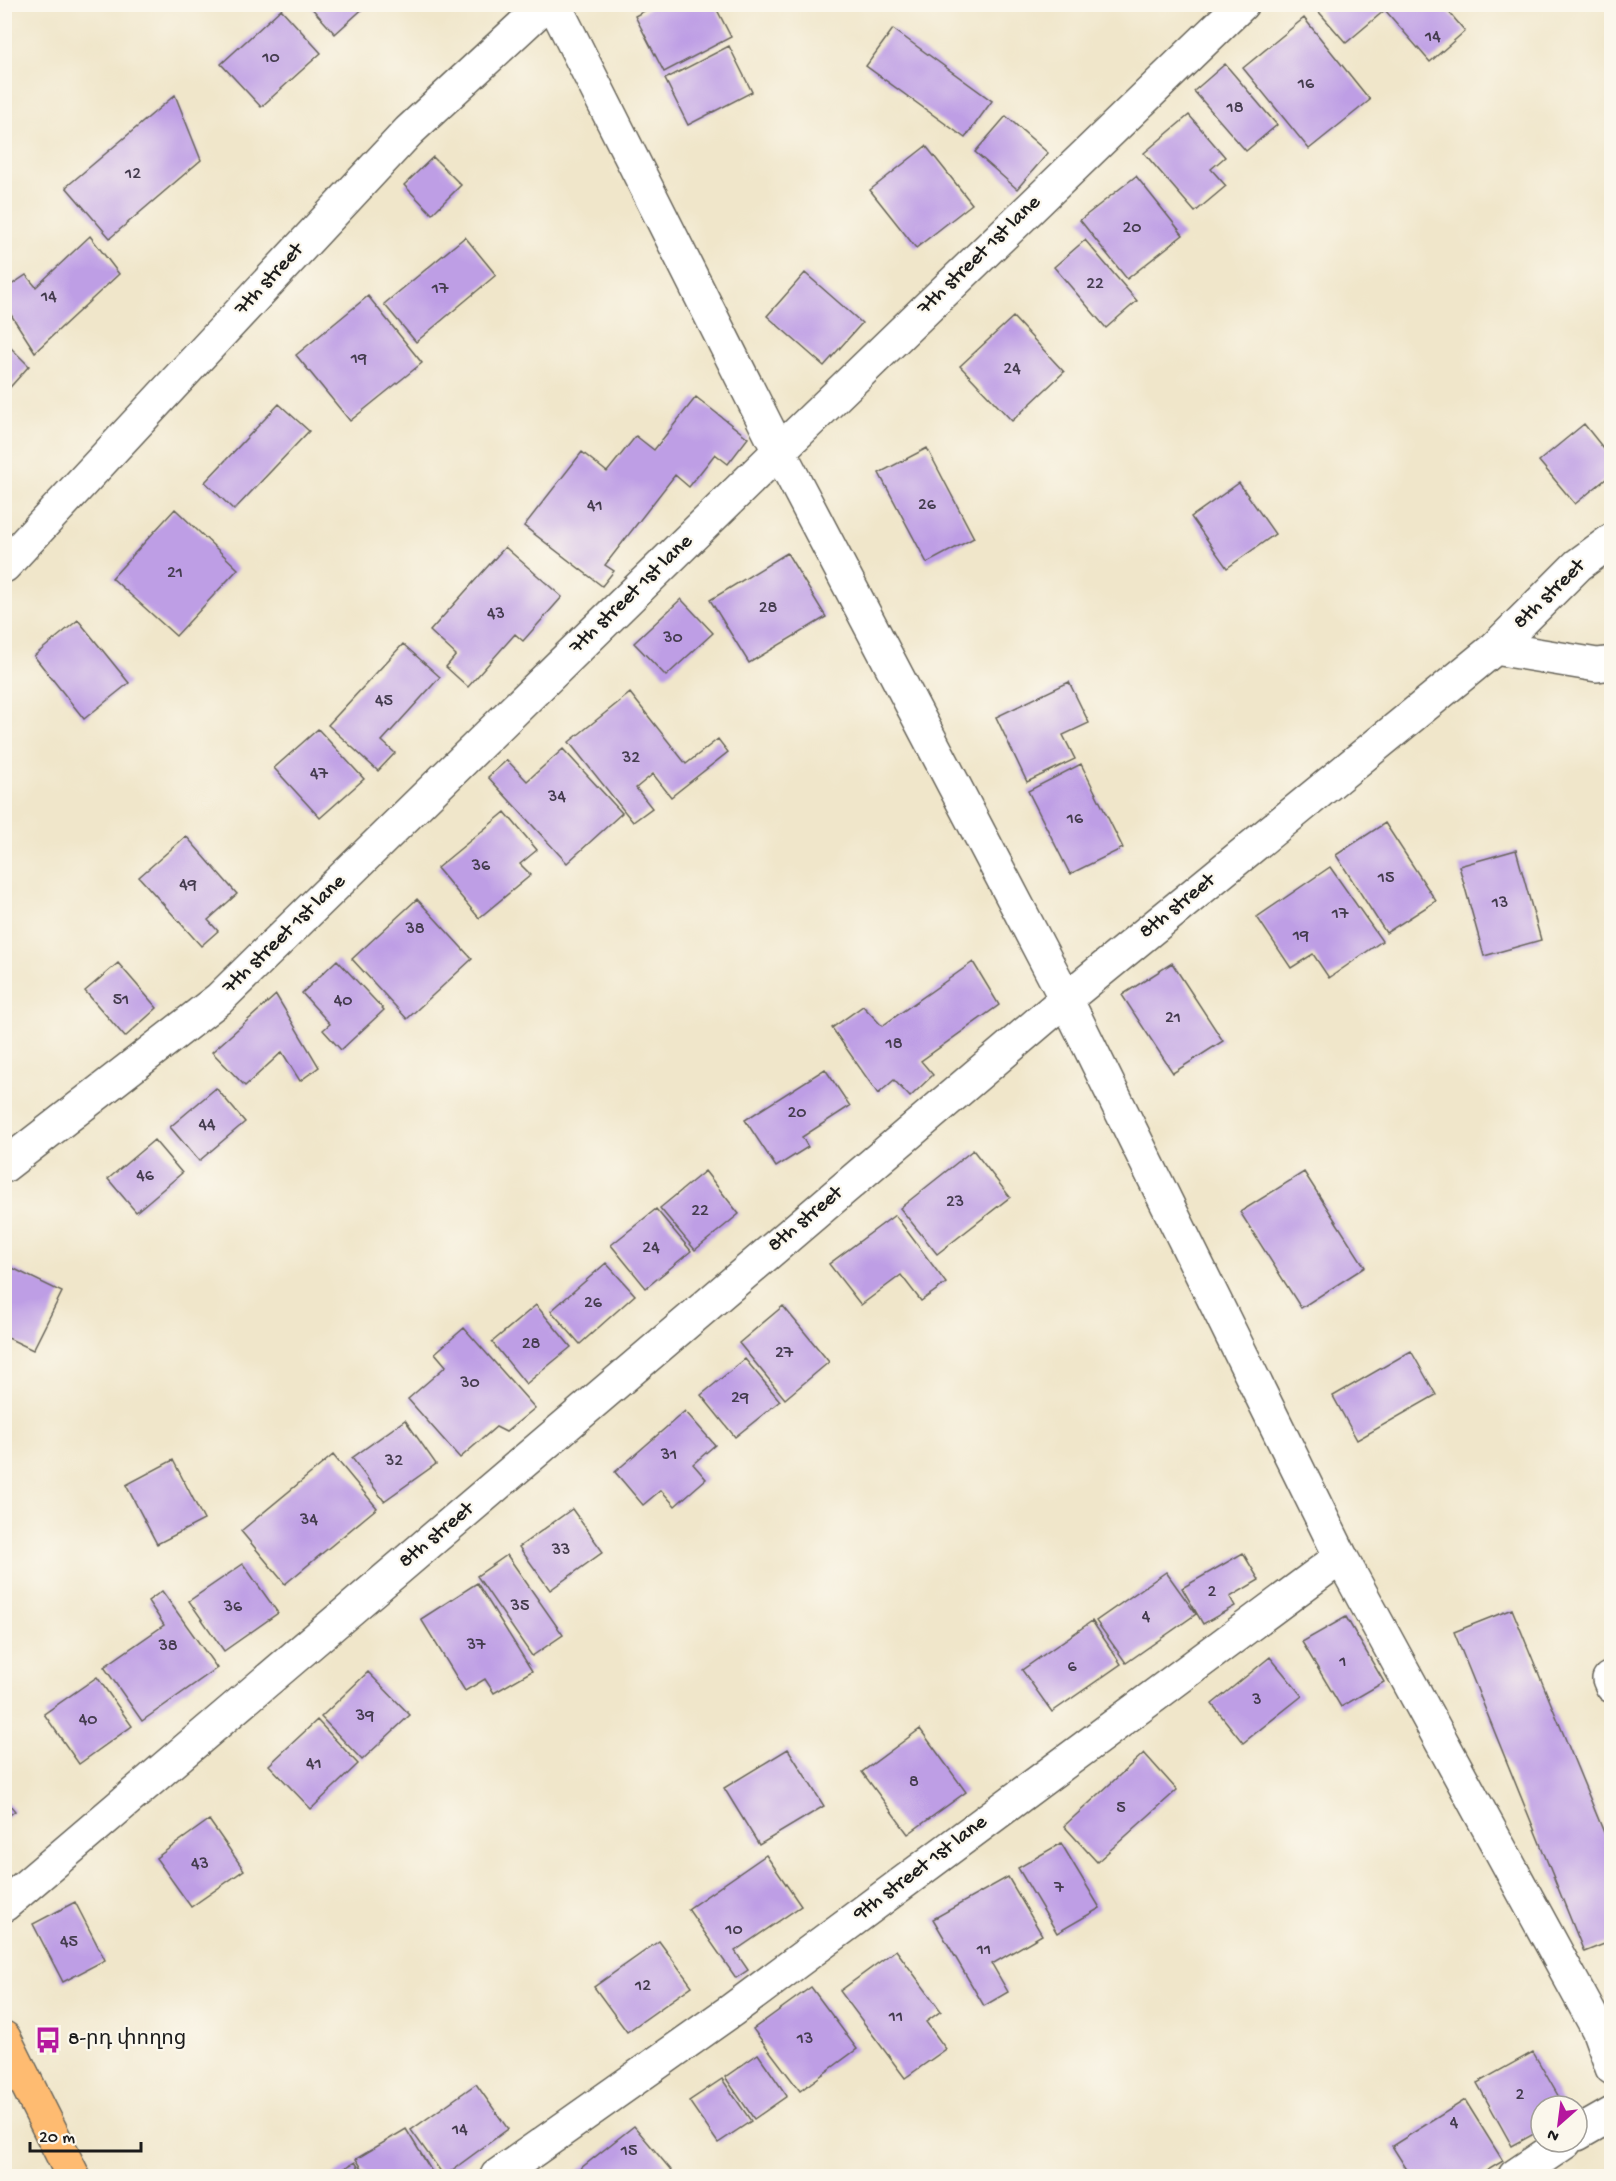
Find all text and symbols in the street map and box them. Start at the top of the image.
house number: 14 [1424,27,1441,48]
house number: 10 [261,48,280,69]
house number: 16 [1297,74,1315,95]
house number: 18 [1225,98,1244,119]
house number: 12 [124,164,141,185]
street label: 7th street 1st lane [912,190,1048,322]
house number: 20 [1122,218,1142,239]
street label: 7th street [230,237,311,322]
house number: 22 [1086,274,1104,295]
house number: 17 [431,279,449,300]
house number: 14 [40,287,57,308]
house number: 19 [350,349,367,370]
house number: 24 [1003,359,1021,380]
house number: 26 [918,495,937,516]
house number: 41 [587,496,603,517]
street label: 7th street 1st lane [564,529,700,661]
street label: 8th street [1509,553,1593,635]
house number: 21 [167,563,183,584]
house number: 28 [759,598,777,619]
house number: 43 [487,604,505,625]
house number: 30 [662,628,683,649]
house number: 45 [375,691,393,712]
house number: 32 [621,748,640,769]
house number: 47 [310,764,329,785]
house number: 34 [547,787,566,808]
house number: 16 [1066,809,1084,830]
house number: 36 [471,856,491,877]
street label: 8th street [1135,867,1223,945]
house number: 15 [1377,868,1394,889]
street label: 7th street 1st lane [217,869,353,1001]
house number: 49 [179,875,197,896]
house number: 13 [1491,893,1508,914]
house number: 17 [1331,904,1349,925]
house number: 38 [404,919,425,940]
house number: 19 [1292,926,1309,947]
house number: 51 [113,990,129,1011]
house number: 40 [334,991,352,1012]
house number: 21 [1165,1008,1181,1029]
house number: 18 [884,1034,903,1055]
house number: 20 [787,1103,807,1124]
house number: 44 [198,1115,216,1136]
house number: 46 [136,1166,155,1187]
street label: 8th street [763,1180,850,1259]
house number: 23 [946,1192,964,1213]
house number: 22 [691,1201,709,1222]
house number: 24 [642,1238,660,1259]
house number: 26 [584,1293,603,1314]
house number: 28 [522,1334,540,1355]
house number: 27 [775,1343,794,1364]
house number: 30 [459,1373,480,1394]
house number: 29 [731,1388,749,1409]
house number: 31 [660,1445,677,1466]
house number: 32 [384,1451,403,1472]
street label: 8th street [394,1496,481,1575]
house number: 34 [299,1510,318,1531]
house number: 33 [551,1540,570,1561]
house number: 2 [1208,1582,1217,1603]
house number: 35 [510,1596,529,1617]
house number: 36 [223,1597,243,1618]
house number: 4 [1142,1607,1151,1628]
house number: 37 [466,1635,486,1656]
house number: 38 [157,1636,178,1657]
house number: 1 [1338,1652,1347,1673]
house number: 6 [1067,1657,1077,1678]
house number: 3 [1251,1690,1262,1711]
house number: 39 [355,1706,374,1727]
house number: 40 [79,1710,97,1731]
house number: 41 [306,1754,322,1775]
house number: 8 [909,1772,919,1793]
house number: 5 [1116,1798,1126,1819]
street label: 9th street 1st lane [848,1810,994,1928]
house number: 43 [191,1854,209,1875]
house number: 7 [1053,1878,1064,1899]
house number: 10 [724,1920,743,1941]
house number: 45 [60,1932,78,1953]
house number: 11 [976,1940,991,1961]
house number: 12 [634,1976,651,1997]
house number: 11 [888,2007,903,2028]
bus stop icon: 8-րդ փողոց [33,2025,63,2055]
place label: 8-րդ փողոց [68,2027,186,2053]
house number: 13 [796,2029,813,2050]
house number: 2 [1516,2085,1525,2106]
north arrow [1529,2094,1589,2154]
house number: 4 [1450,2113,1459,2134]
scale bar [30,2115,141,2153]
house number: 14 [451,2120,468,2141]
text: N [1544,2123,1563,2145]
text: 20 m [39,2128,75,2149]
house number: 15 [620,2141,637,2162]

